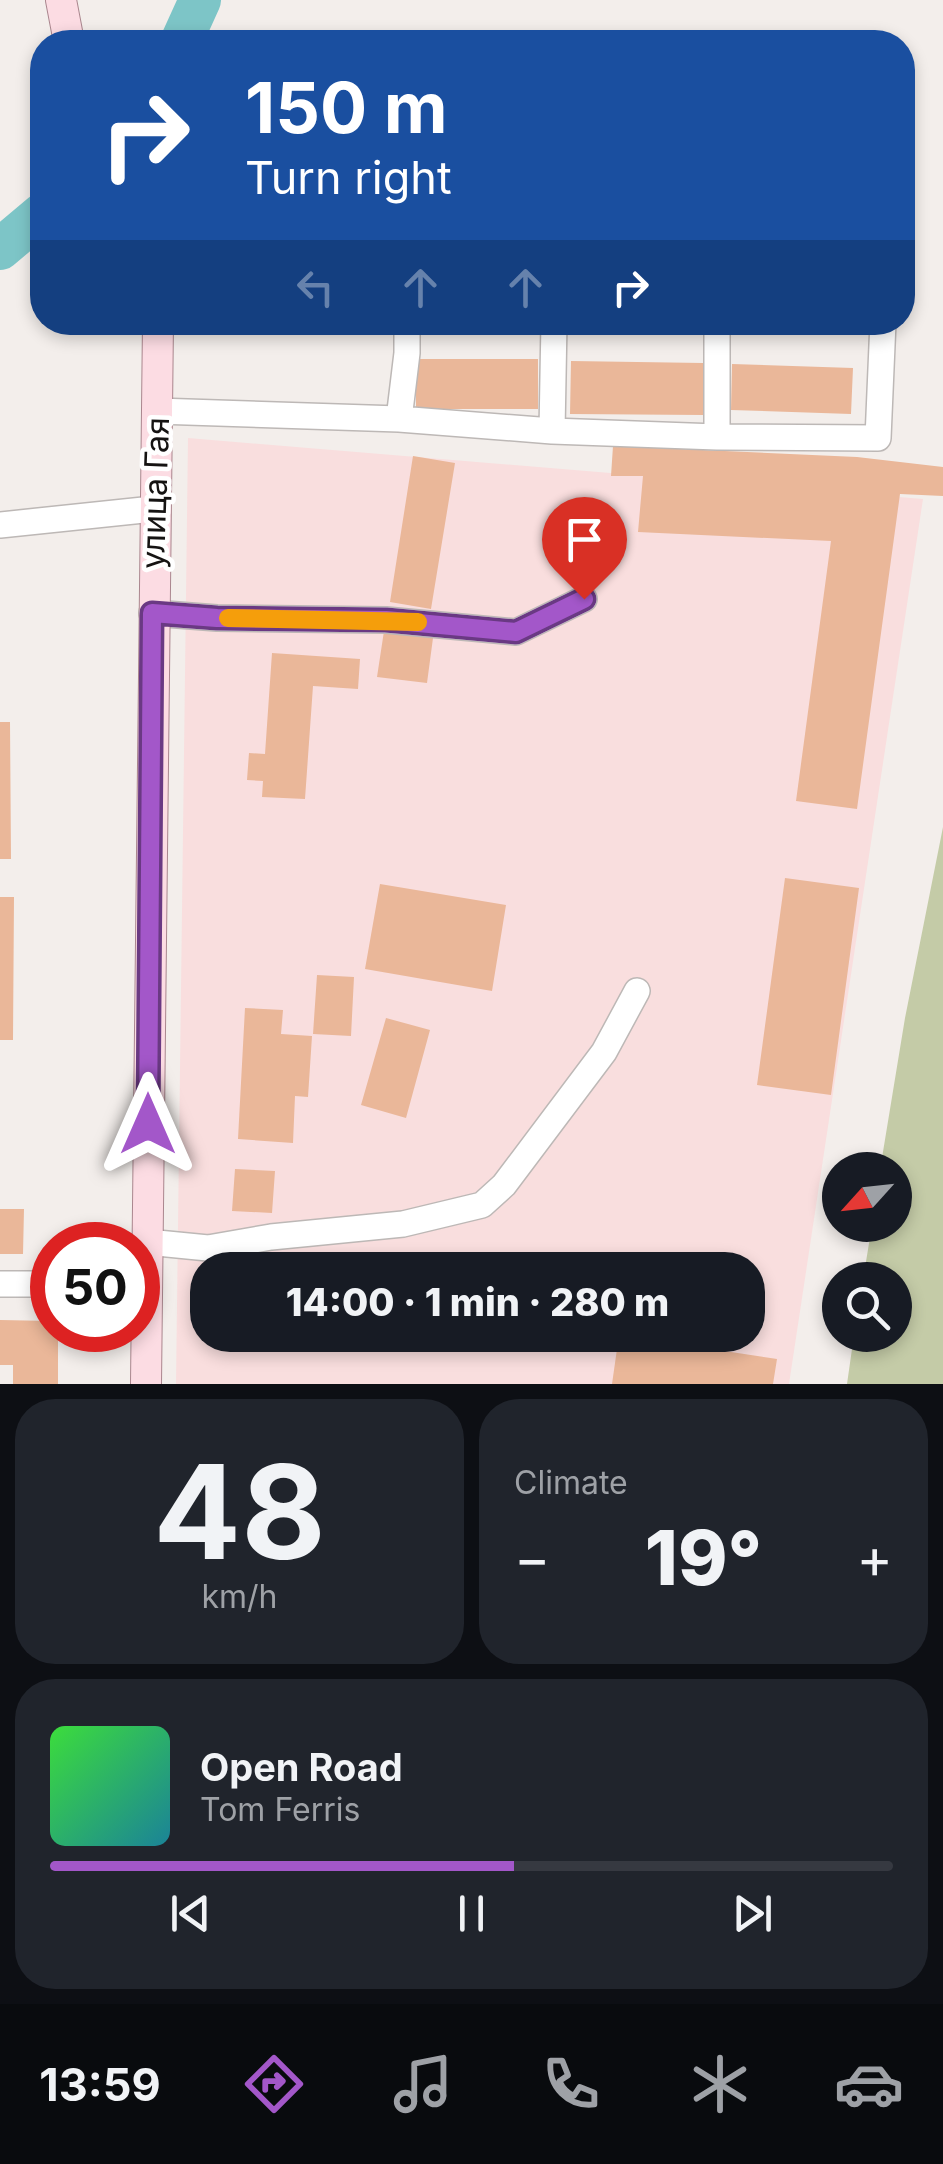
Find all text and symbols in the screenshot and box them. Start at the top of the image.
text: 150 m [245,65,448,150]
icon: right [80,70,210,200]
text: Turn right [245,150,452,205]
icon: left [288,260,343,315]
icon: ahead [393,260,448,315]
icon: ahead [498,260,553,315]
icon: right [603,260,658,315]
street label: улица Гая [133,416,177,570]
pin [542,497,627,600]
icon: arrive [557,512,612,567]
position arrow [96,1072,200,1176]
north arrow [822,1152,912,1242]
map controls [822,1152,912,1352]
speed limit sign: 50 [30,1222,160,1352]
button: search [822,1262,912,1352]
text: 14:00 · 1 min · 280 m [286,1279,669,1325]
text: 48 [153,1433,326,1590]
text: Climate [514,1463,628,1502]
text: 19° [645,1512,762,1603]
text: − [514,1525,550,1591]
text: + [857,1525,893,1591]
text: km/h [201,1577,278,1616]
text: Open Road [200,1744,403,1790]
text: Tom Ferris [200,1790,360,1829]
icon: previous [163,1886,218,1941]
icon: pause [444,1886,499,1941]
icon: next [725,1886,780,1941]
icon: directions [239,2049,309,2119]
icon: music [388,2049,458,2119]
icon: phone [536,2049,606,2119]
icon: climate [685,2049,755,2119]
icon: car [834,2049,904,2119]
text: 13:59 [39,2057,161,2112]

